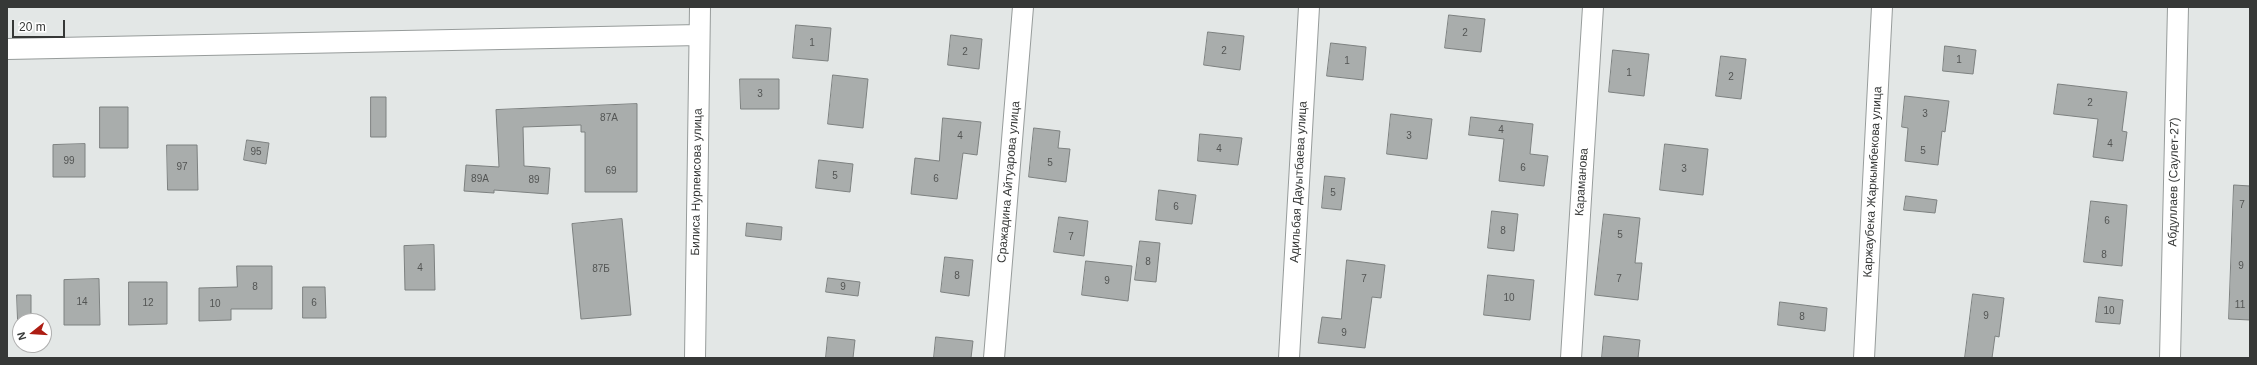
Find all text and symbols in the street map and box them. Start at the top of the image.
scale bar [14,12,67,38]
text: 20 m [19,20,46,34]
house number: 2 [1462,27,1468,39]
house number: 1 [809,37,815,49]
house number: 2 [1221,45,1227,57]
house number: 2 [962,46,968,58]
house number: 1 [1956,54,1962,66]
house number: 1 [1344,55,1350,67]
house number: 1 [1626,67,1632,79]
house number: 2 [1728,71,1734,83]
street label: Каржаубека Жаркымбекова улица [1861,86,1885,278]
house number: 3 [757,88,763,100]
house number: 2 [2087,97,2093,109]
street label: Сражадина Айтуарова улица [995,100,1023,264]
street label: Адильбая Дауытбаева улица [1288,101,1310,263]
street label: Билиса Нурпеисова улица [689,108,705,256]
house number: 3 [1922,108,1928,120]
house number: 87А [600,112,618,124]
street label: Абдуллаев (Саулет-27) [2166,117,2182,247]
house number: 4 [1498,124,1504,136]
house number: 4 [957,130,963,142]
house number: 3 [1406,130,1412,142]
house number: 4 [2107,138,2113,150]
house number: 4 [1216,143,1222,155]
house number: 5 [1920,145,1926,157]
house number: 95 [250,146,262,158]
street label: Караманова [1572,148,1592,216]
house number: 99 [63,155,75,167]
house number: 5 [1047,157,1053,169]
house number: 97 [176,161,188,173]
house number: 6 [1520,162,1526,174]
house number: 3 [1681,163,1687,175]
house number: 69 [605,165,617,177]
house number: 5 [832,170,838,182]
house number: 89А [471,173,489,185]
house number: 6 [933,173,939,185]
house number: 89 [528,174,540,186]
house number: 5 [1330,187,1336,199]
house number: 7 [2239,199,2245,211]
house number: 6 [1173,201,1179,213]
house number: 6 [2104,215,2110,227]
house number: 8 [1500,225,1506,237]
house number: 5 [1617,229,1623,241]
house number: 7 [1068,231,1074,243]
house number: 8 [2101,249,2107,261]
house number: 8 [1145,256,1151,268]
house number: 9 [2238,260,2244,272]
house number: 4 [417,262,423,274]
house number: 87Б [592,263,610,275]
house number: 8 [954,270,960,282]
house number: 7 [1361,273,1367,285]
house number: 7 [1616,273,1622,285]
house number: 9 [1104,275,1110,287]
house number: 8 [252,281,258,293]
house number: 9 [840,281,846,293]
house number: 10 [1503,292,1515,304]
house number: 14 [76,296,88,308]
house number: 12 [142,297,154,309]
house number: 6 [311,297,317,309]
house number: 10 [209,298,221,310]
house number: 11 [2235,299,2245,311]
house number: 10 [2103,305,2115,317]
house number: 9 [1983,310,1989,322]
house number: 8 [1799,311,1805,323]
north arrow [12,313,52,353]
house number: 9 [1341,327,1347,339]
text: N [15,331,28,342]

